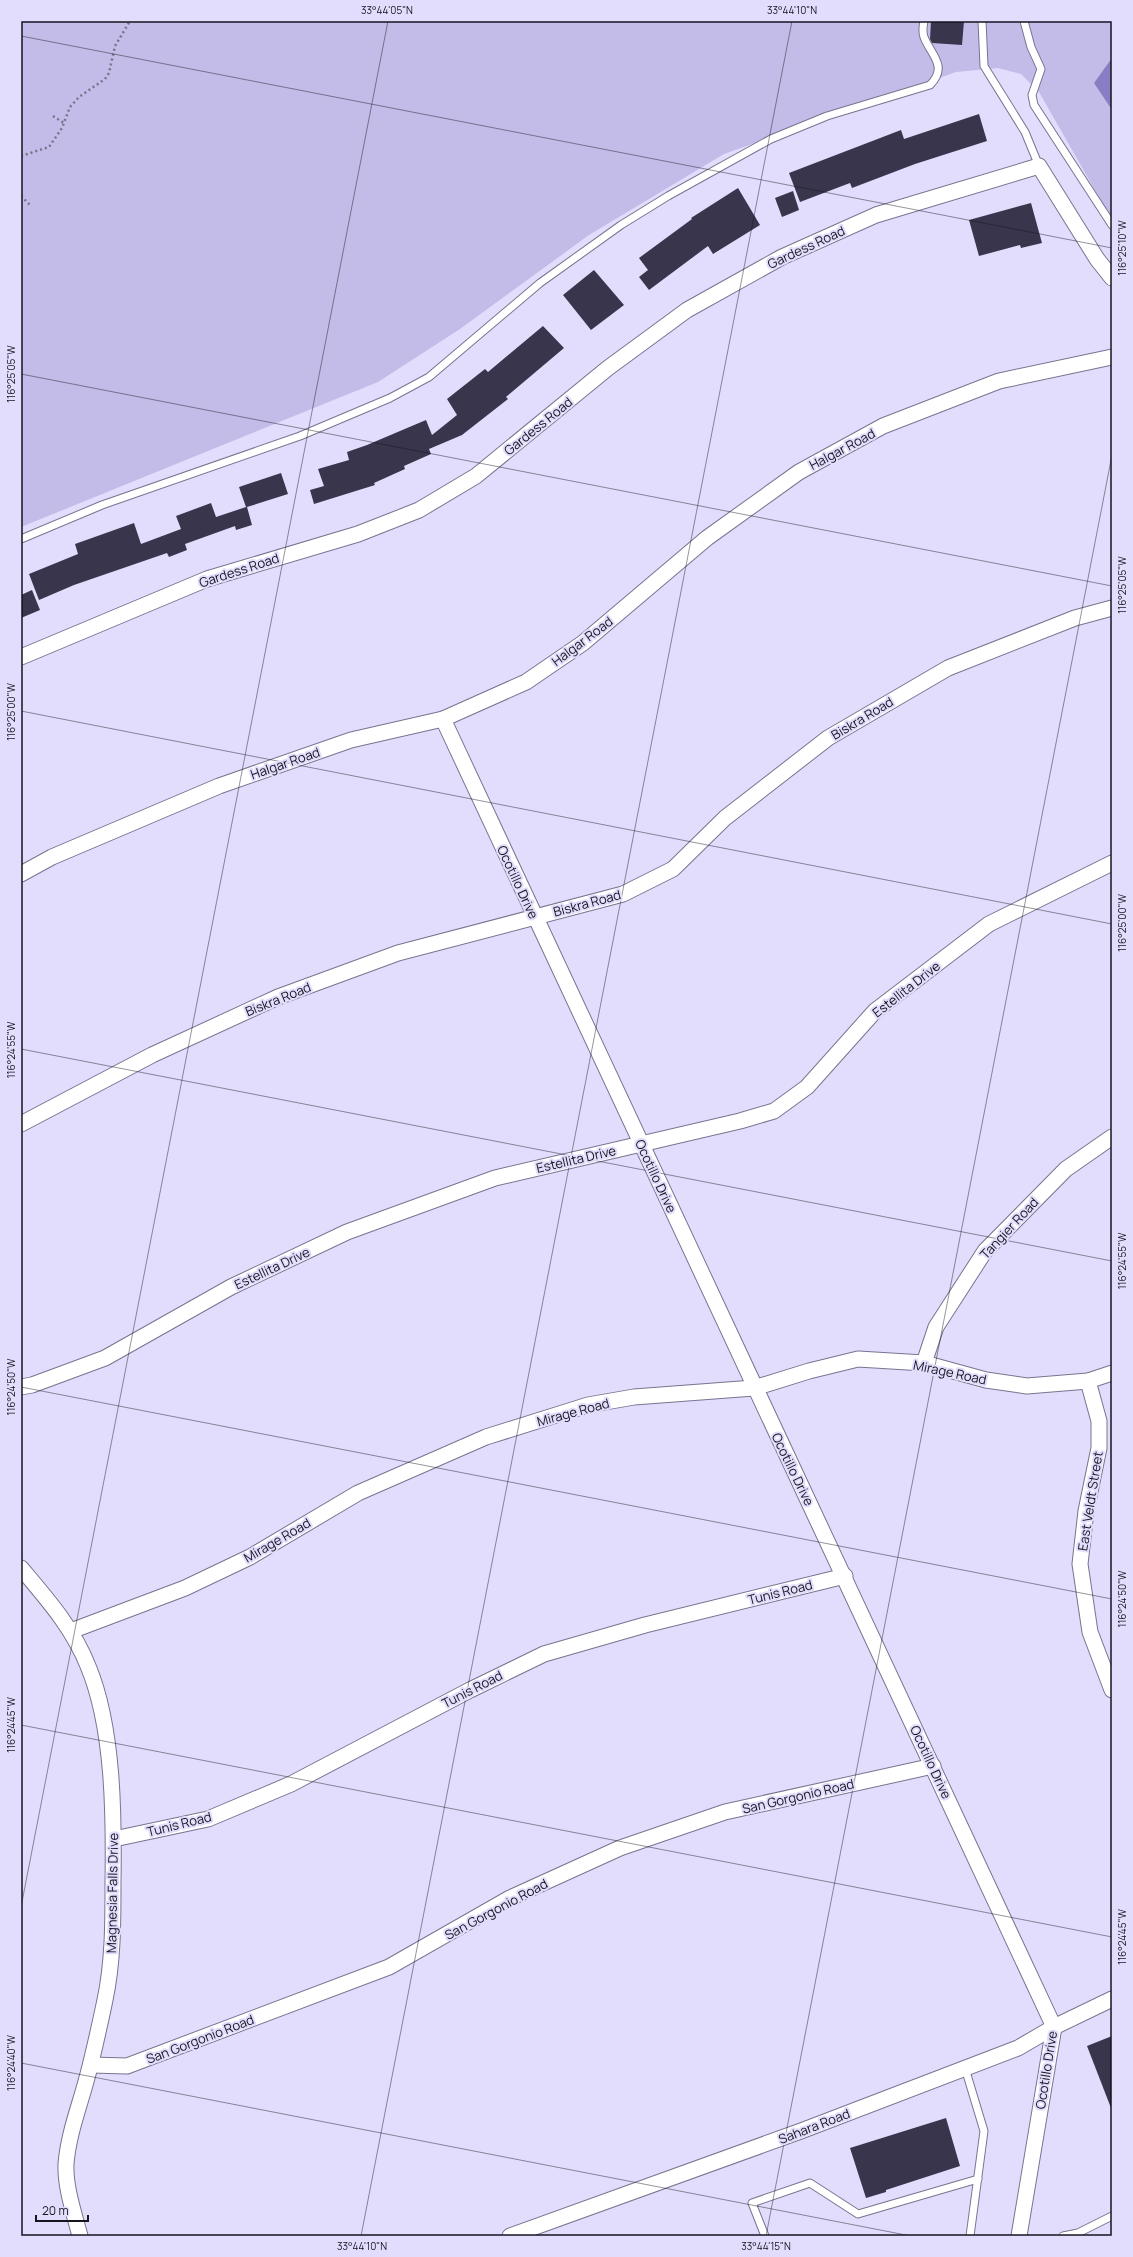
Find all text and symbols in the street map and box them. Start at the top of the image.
text: 33°44'05"N [361,3,413,17]
text: 33°44'10"N [767,3,817,17]
text: 116°25'10"W [1115,220,1129,276]
street label: Gardess Road [764,221,848,273]
text: 116°25'05"W [4,345,18,403]
street label: Gardess Road [500,393,576,459]
street label: Halgar Road [806,424,878,474]
street label: Gardess Road [197,549,281,591]
text: 116°25'05"W [1115,556,1129,614]
street label: Halgar Road [548,612,616,670]
text: 116°25'00"W [4,683,18,741]
street label: Biskra Road [828,692,896,744]
street label: Halgar Road [248,743,322,783]
street label: Ocotillo Drive [493,842,543,922]
street label: Biskra Road [551,885,623,921]
text: 116°25'00"W [1115,894,1129,952]
street label: Estellita Drive [868,957,944,1021]
street label: Biskra Road [242,978,314,1020]
text: 116°24'55"W [4,1021,18,1078]
street label: Ocotillo Drive [631,1136,681,1216]
street label: Estellita Drive [534,1141,618,1177]
street label: Tangier Road [976,1193,1042,1263]
text: 116°24'55"W [1115,1232,1129,1289]
street label: Estellita Drive [231,1242,313,1293]
street label: Mirage Road [912,1355,988,1389]
text: 116°24'50"W [4,1358,18,1415]
street label: Mirage Road [535,1394,611,1430]
street label: Ocotillo Drive [768,1430,819,1509]
street label: East Veldt Street [1073,1450,1107,1552]
street label: Mirage Road [240,1514,314,1566]
text: 116°24'50"W [1115,1570,1129,1627]
street label: Tunis Road [746,1575,814,1609]
street label: Tunis Road [439,1666,505,1712]
text: 116°24'45"W [4,1697,18,1753]
street label: Ocotillo Drive [906,1722,956,1802]
street label: San Gorgonio Road [740,1774,856,1818]
street label: Tunis Road [145,1807,213,1841]
street label: Magnesia Falls Drive [102,1832,122,1953]
street label: San Gorgonio Road [441,1874,551,1944]
text: 116°24'45"W [1115,1909,1129,1965]
street label: San Gorgonio Road [144,2010,256,2068]
street label: Ocotillo Drive [1031,2029,1061,2110]
text: 116°24'40"W [4,2034,18,2091]
street label: Sahara Road [776,2104,852,2148]
scale bar [36,2197,88,2223]
text: 20 m [42,2202,69,2219]
text: 33°44'10"N [337,2239,387,2253]
text: 33°44'15"N [741,2239,791,2253]

